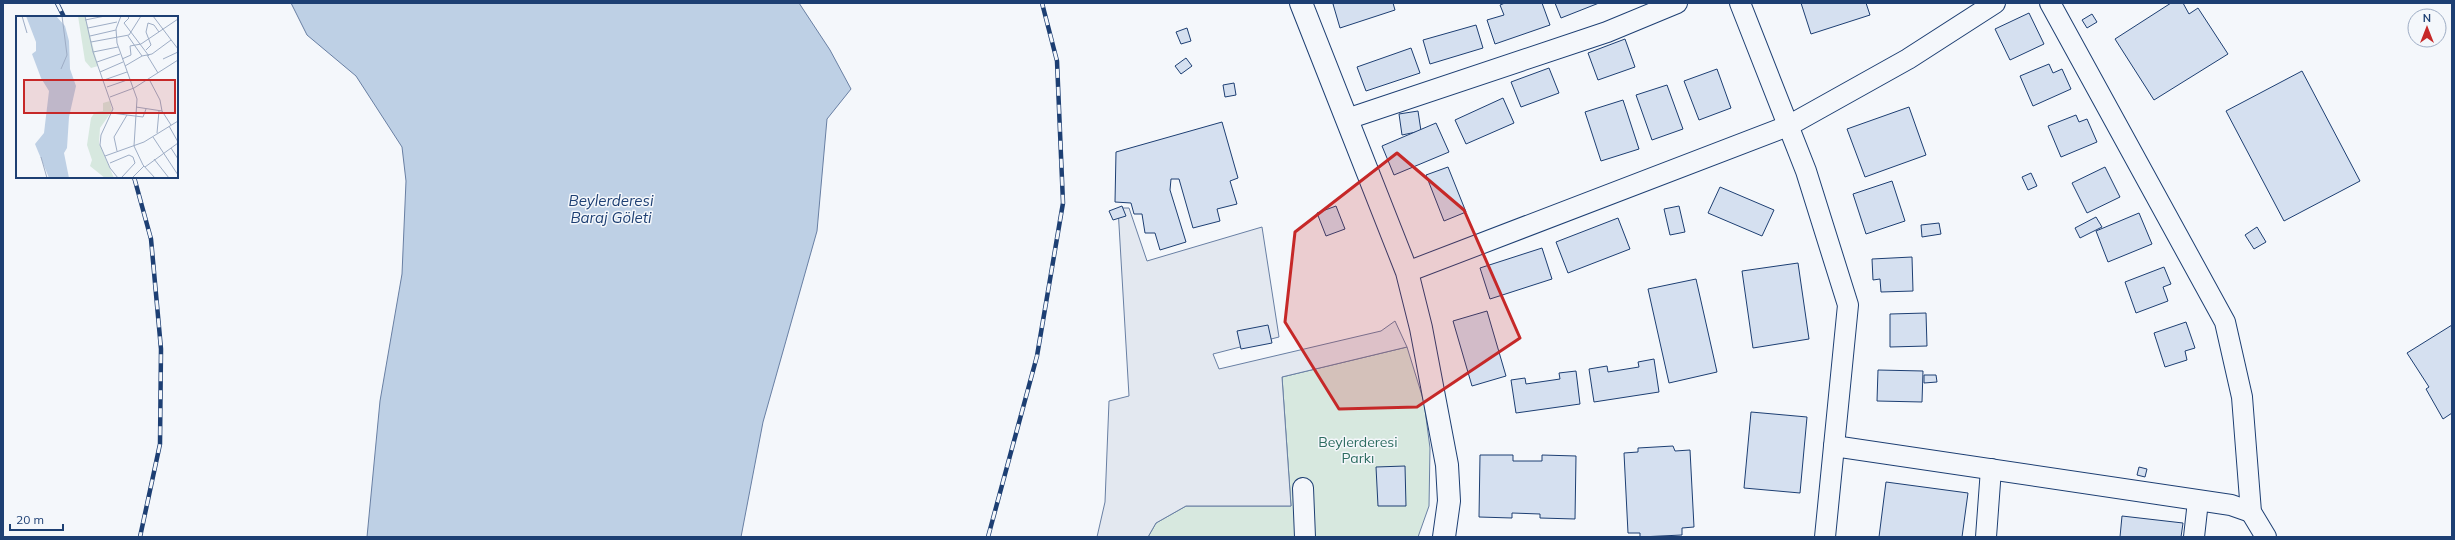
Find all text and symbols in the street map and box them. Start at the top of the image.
north arrow [2407,8,2447,48]
text: N [2423,11,2431,25]
inset map [16,16,178,178]
water label: Beylerderesi Baraj Göleti [569,191,654,227]
park label: Beylerderesi Parkı [1318,433,1398,467]
scale bar [10,506,63,532]
text: 20 m [16,512,44,527]

